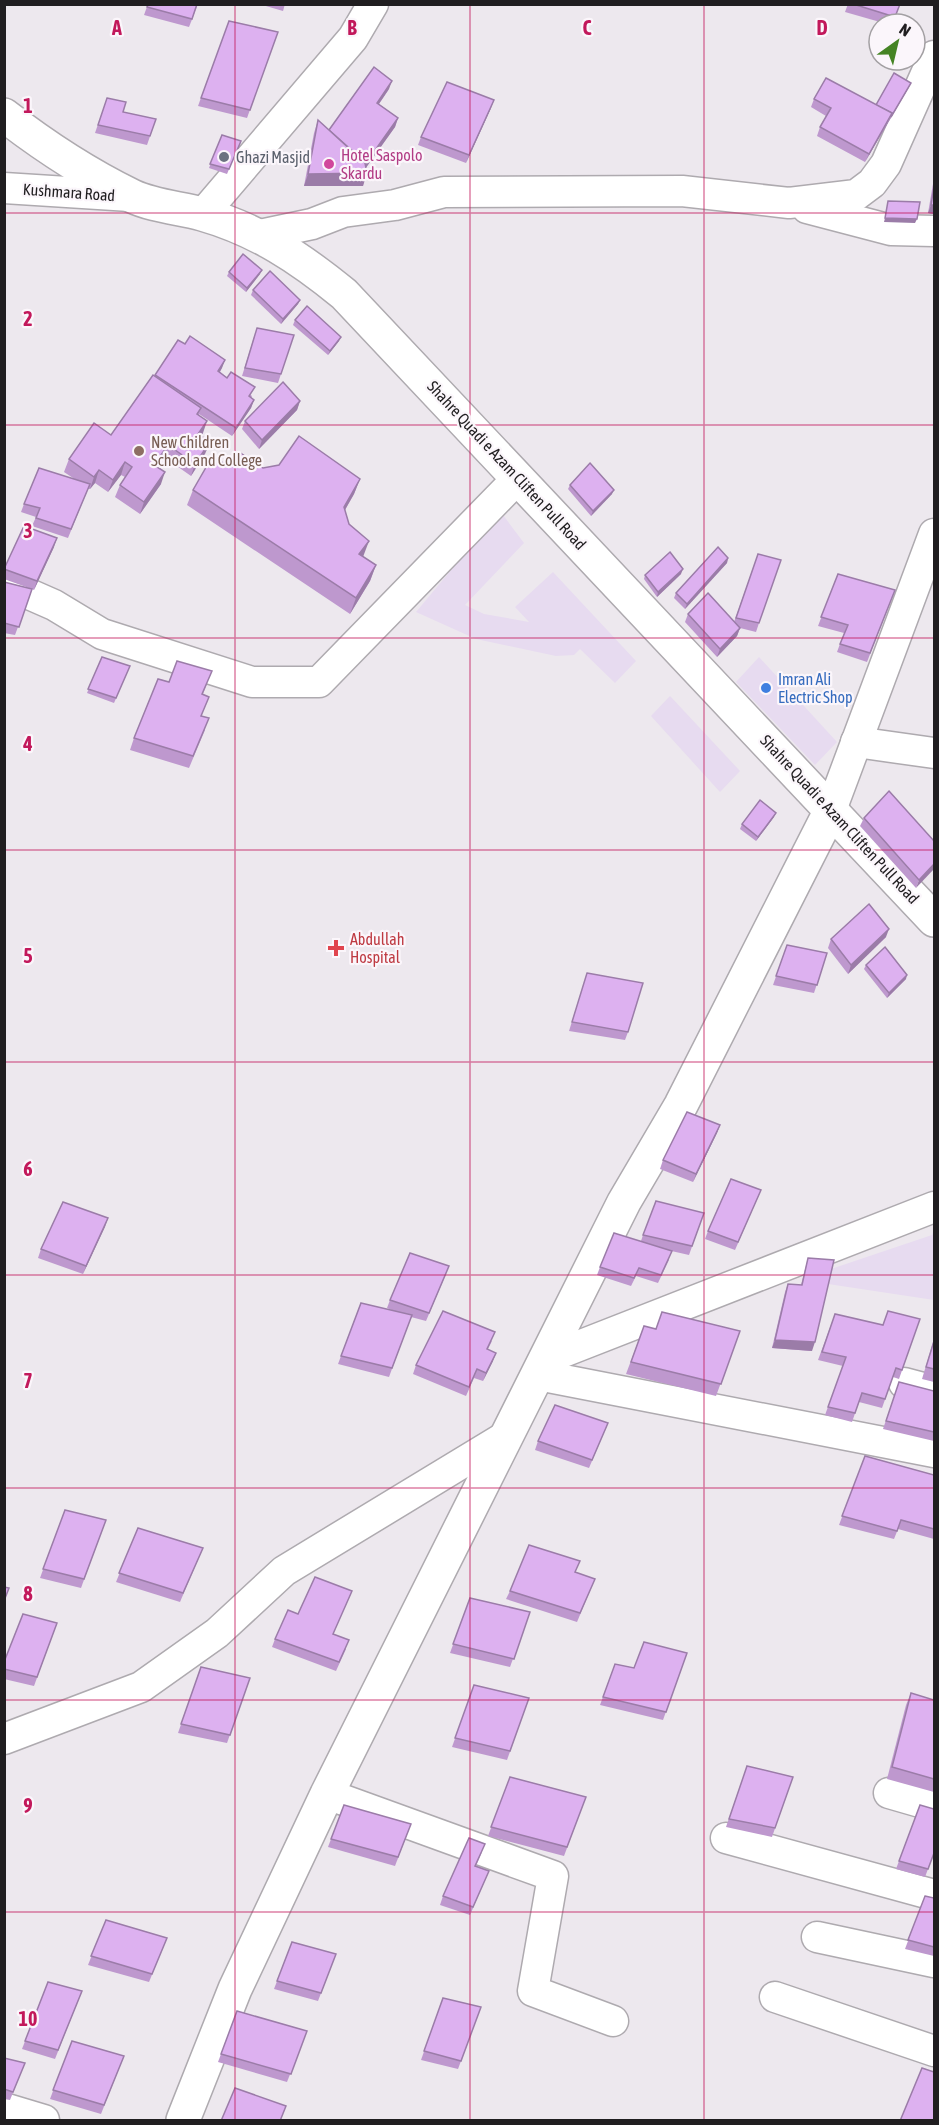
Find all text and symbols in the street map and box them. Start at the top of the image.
north arrow [867,12,927,72]
text: A [111,16,122,39]
text: B [347,16,357,39]
text: C [583,16,592,39]
text: D [816,16,828,39]
text: N [896,19,914,40]
text: 1 [23,94,33,117]
place label: Hotel Saspolo Skardu [341,146,422,182]
place label: Ghazi Masjid [236,148,310,167]
marker: Ghazi Masjid [217,150,231,164]
marker: Hotel Saspolo Skardu [322,157,336,171]
street label: Kushmara Road [22,180,116,204]
text: 2 [23,307,33,330]
street label: Shahre Quadi e Azam Cliften Pull Road [424,377,590,553]
place label: New Children School and College [151,433,262,470]
marker: New Children School and College [132,444,146,458]
text: 3 [23,519,33,542]
place label: Imran Ali Electric Shop [778,670,853,707]
marker: Imran Ali Electric Shop [759,681,773,695]
street label: Shahre Quadi e Azam Cliften Pull Road [757,731,923,907]
text: 4 [22,732,33,755]
place label: Abdullah Hospital [350,930,404,967]
marker: Abdullah Hospital [327,939,345,957]
text: 5 [23,944,33,967]
text: 6 [23,1157,33,1180]
text: 7 [23,1369,33,1392]
text: 8 [23,1582,33,1605]
text: 9 [23,1794,33,1817]
text: 10 [19,2007,37,2030]

